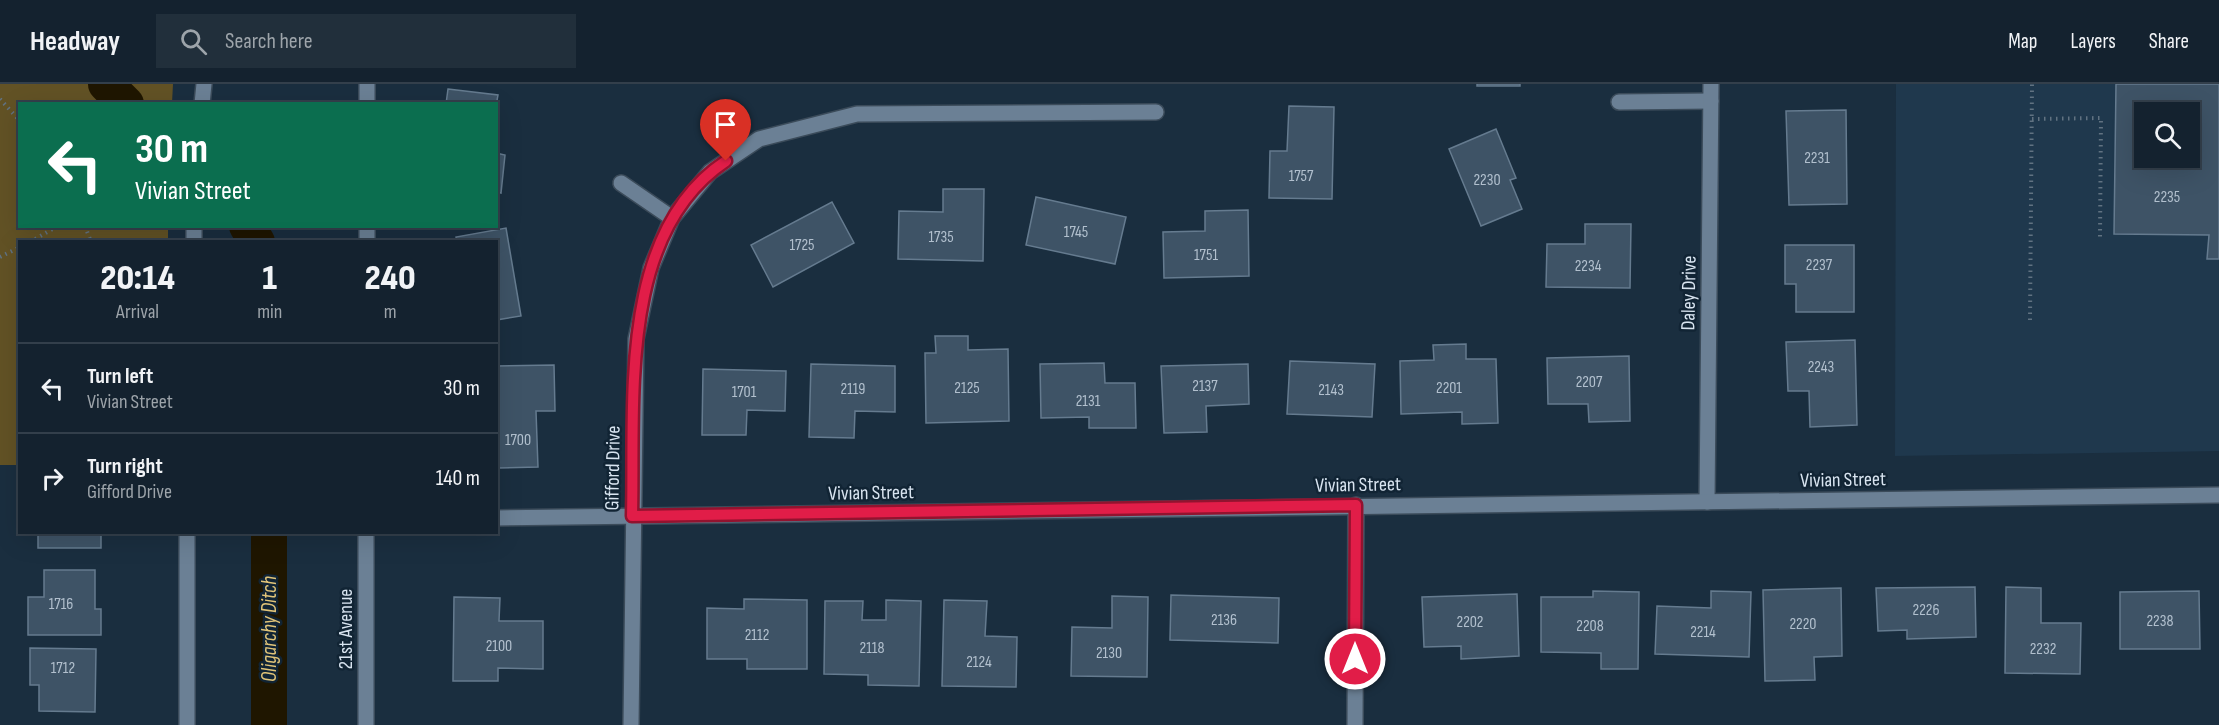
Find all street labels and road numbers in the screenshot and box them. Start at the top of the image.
street label: Daley Drive [1676,255,1702,331]
street label: Gifford Drive [600,425,626,511]
street label: Vivian Street [1800,467,1886,493]
street label: Vivian Street [1315,472,1401,498]
street label: Vivian Street [828,480,914,506]
street label: 21st Avenue [334,589,358,669]

